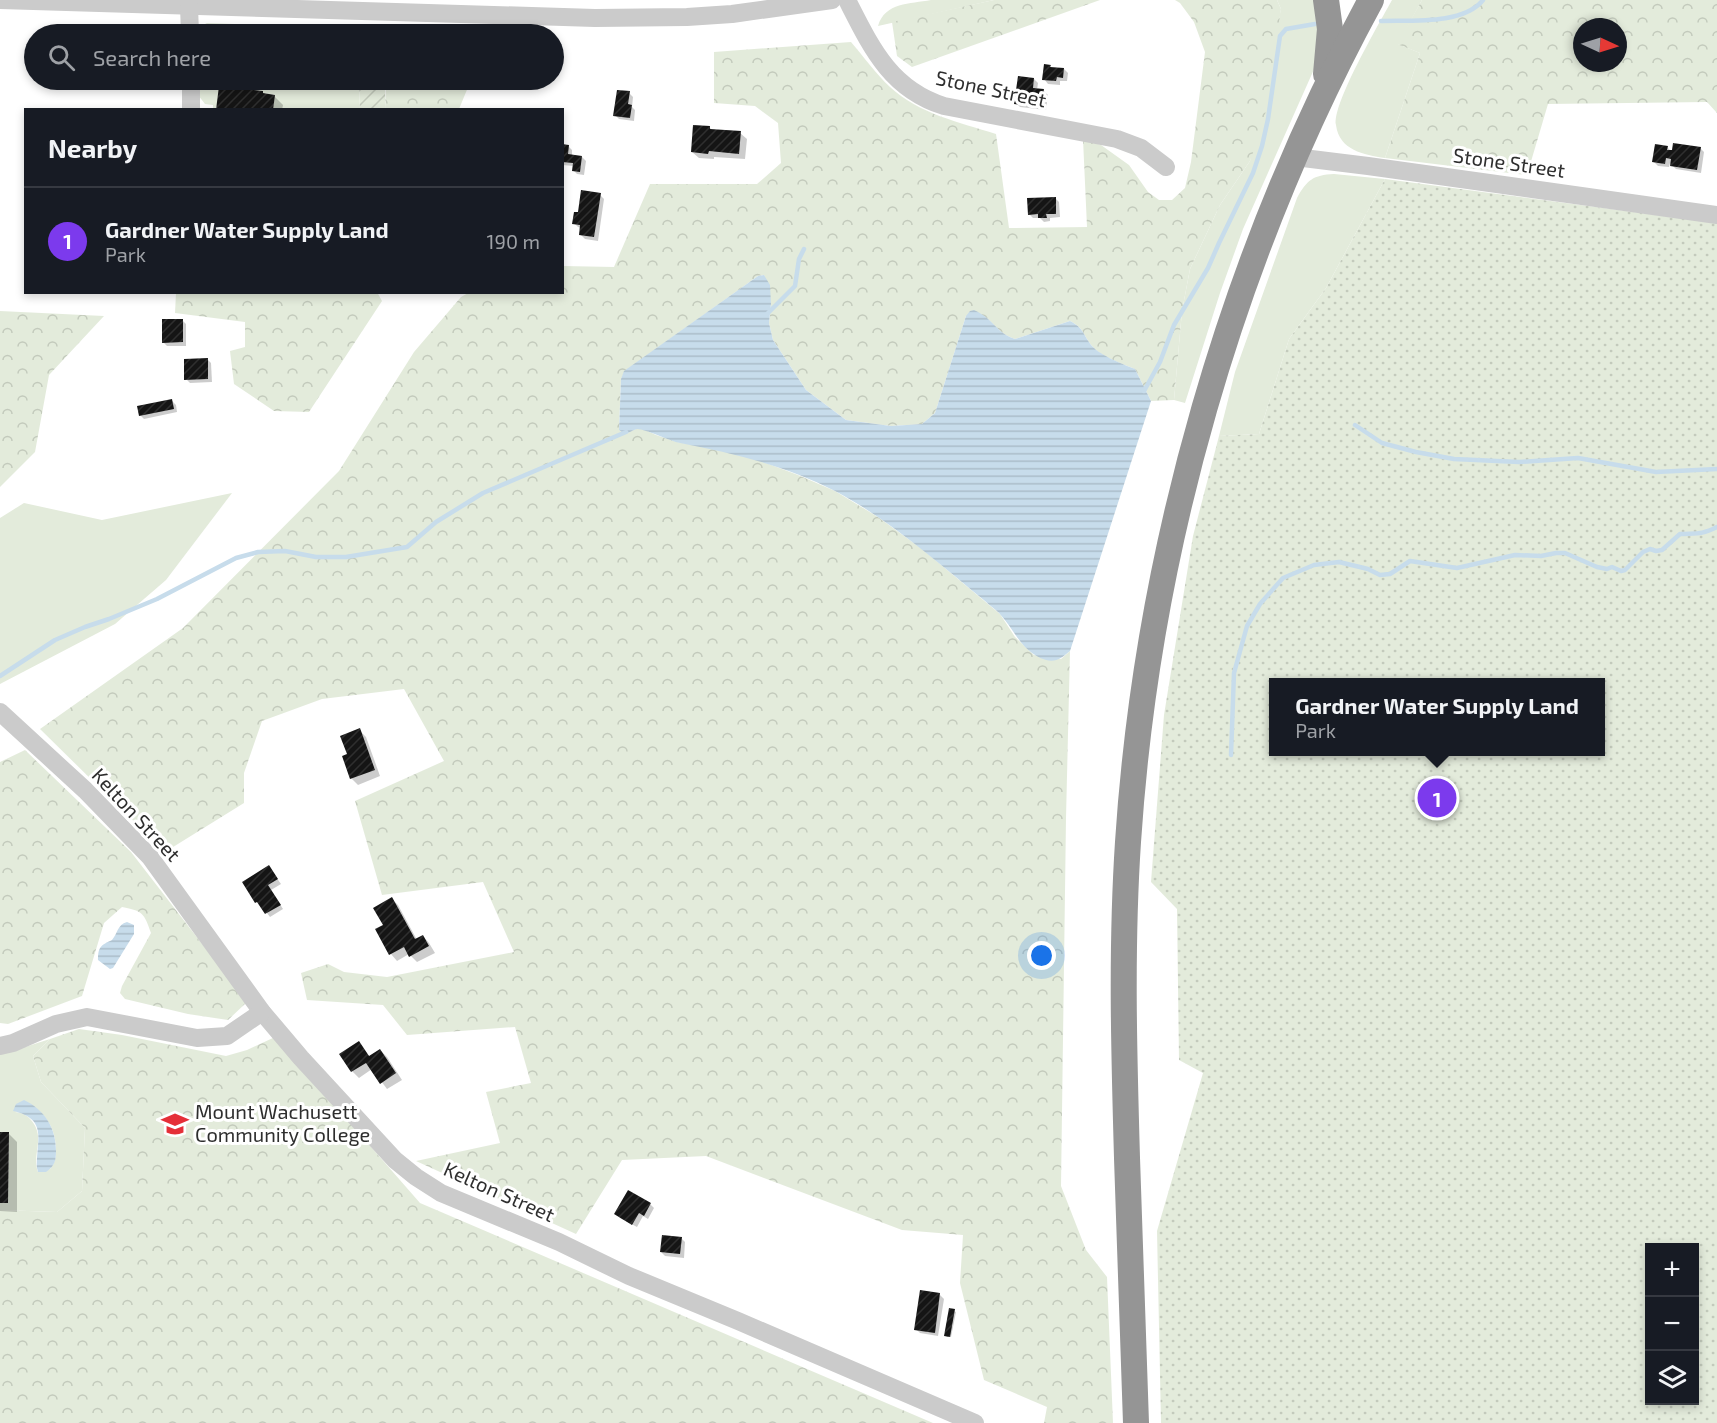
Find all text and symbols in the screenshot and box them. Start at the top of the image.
north arrow [1573,18,1627,72]
search box [24,24,564,90]
icon: search [45,41,78,74]
text: Search here [93,44,211,70]
street label: Stone Street [934,65,1049,112]
text: Nearby [48,132,137,163]
street label: Stone Street [1452,142,1567,182]
text: Gardner Water Supply Land [105,216,389,242]
text: 1 [63,229,72,253]
text: 190 m [487,229,540,253]
text: Park [105,242,146,266]
popup [1269,678,1605,756]
text: Gardner Water Supply Land [1295,692,1579,718]
text: Park [1295,718,1336,742]
street label: Kelton Street [87,763,186,866]
pin: 1 [1418,776,1456,820]
your location [1027,941,1056,970]
place label: Mount Wachusett Community College [195,1099,370,1146]
school or university icon: Mount Wachusett Community College [160,1109,190,1139]
street label: Kelton Street [440,1156,559,1226]
map controls [1645,1243,1699,1405]
button: + [1645,1243,1699,1297]
button: − [1645,1297,1699,1351]
button: layers [1645,1351,1699,1405]

